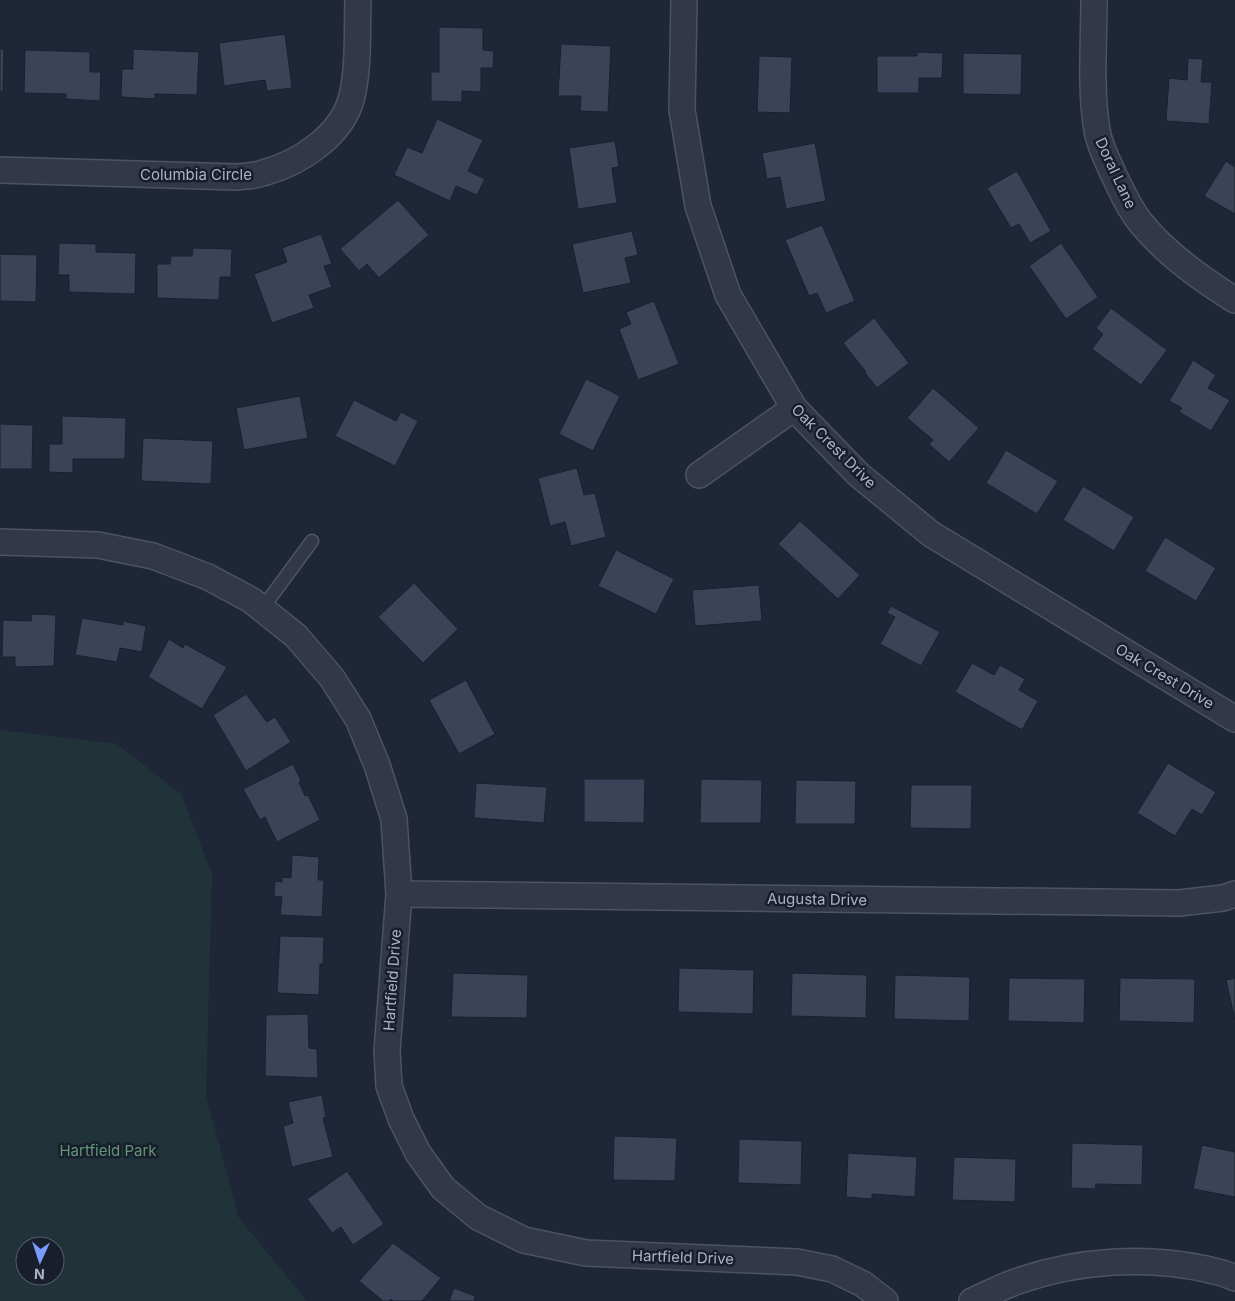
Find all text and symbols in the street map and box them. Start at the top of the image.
street label: Doral Lane [1091,134,1141,212]
street label: Columbia Circle [140,165,252,184]
street label: Oak Crest Drive [788,400,880,492]
street label: Oak Crest Drive [1112,639,1218,713]
street label: Augusta Drive [767,889,867,909]
street label: Hartfield Drive [379,928,405,1032]
park label: Hartfield Park [59,1141,157,1160]
north arrow [15,1236,65,1286]
street label: Hartfield Drive [632,1246,734,1268]
text: N [34,1266,45,1283]

